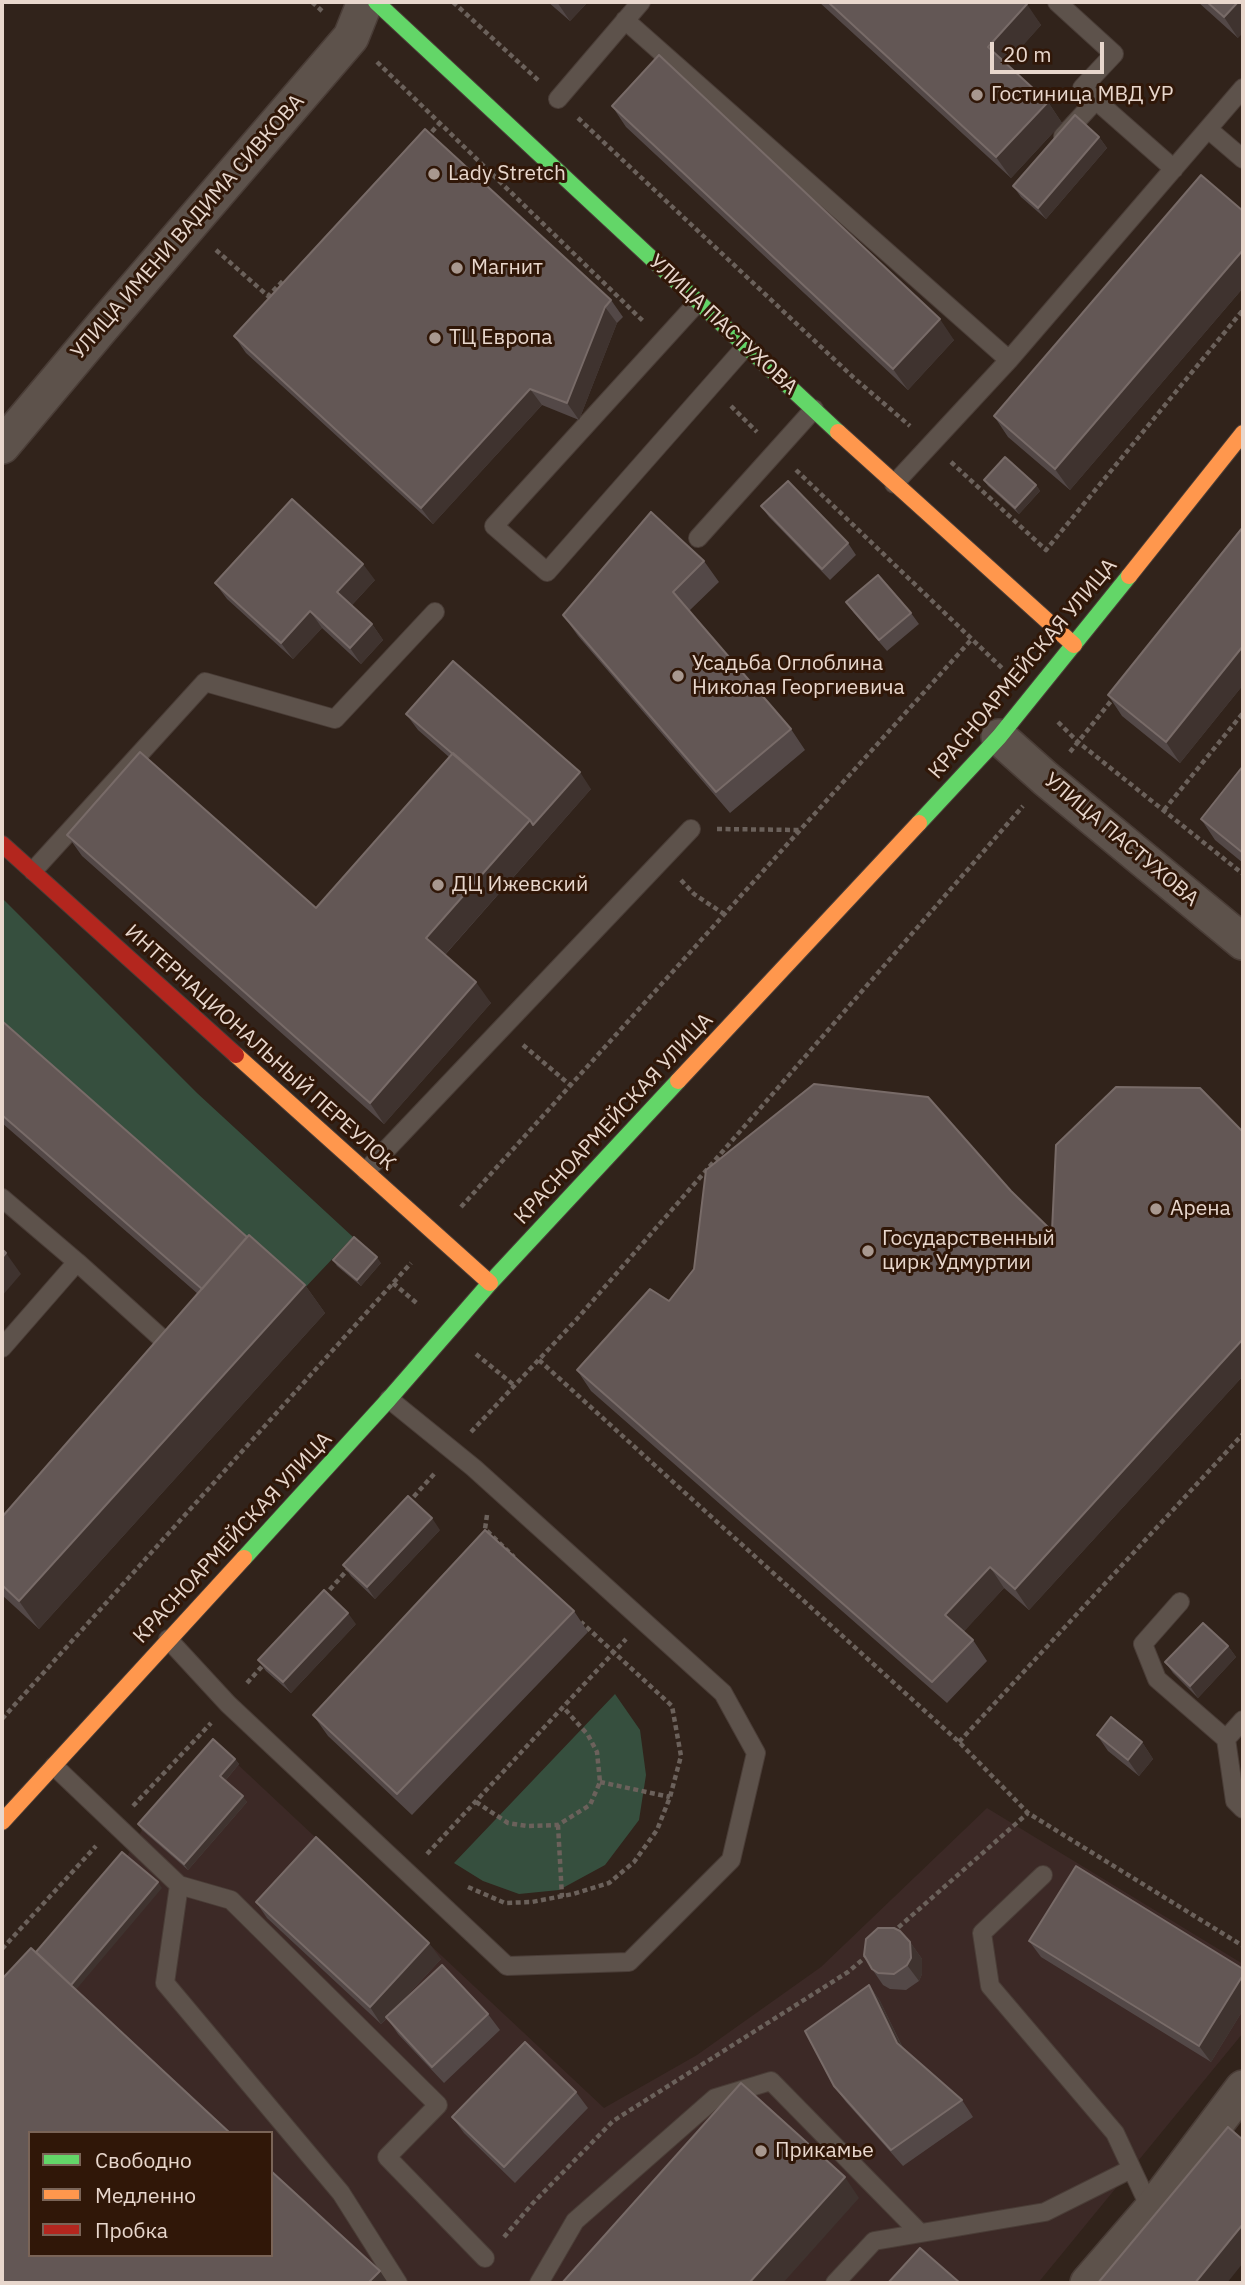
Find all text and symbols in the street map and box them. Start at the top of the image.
scale bar [993,28,1107,72]
text: 20 m [1003,40,1052,68]
place label: Гостиница МВД УР [991,82,1174,108]
marker: Гостиница МВД УР [969,87,985,103]
street label: УЛИЦА ИМЕНИ ВАДИМА СИВКОВА [66,89,310,365]
place label: Lady Stretch [448,161,566,187]
marker: Lady Stretch [426,166,442,182]
street label: УЛИЦА ПАСТУХОВА [643,250,803,400]
place label: Магнит [471,255,543,281]
marker: Магнит [449,260,465,276]
place label: ТЦ Европа [449,325,552,351]
marker: ТЦ Европа [427,330,443,346]
street label: КРАСНОАРМЕЙСКАЯ УЛИЦА [923,554,1123,784]
place label: Усадьба Оглоблина Николая Георгиевича [692,651,905,701]
marker: Усадьба Оглоблина Николая Георгиевича [670,668,686,684]
street label: УЛИЦА ПАСТУХОВА [1039,768,1203,912]
place label: ДЦ Ижевский [452,872,588,898]
marker: ДЦ Ижевский [430,877,446,893]
street label: ИНТЕРНАЦИОНАЛЬНЫЙ ПЕРЕУЛОК [119,920,401,1176]
street label: КРАСНОАРМЕЙСКАЯ УЛИЦА [509,1008,719,1230]
place label: Арена [1170,1196,1231,1222]
marker: Арена [1148,1201,1164,1217]
place label: Государственный цирк Удмуртии [882,1226,1055,1276]
marker: Государственный цирк Удмуртии [860,1243,876,1259]
street label: КРАСНОАРМЕЙСКАЯ УЛИЦА [128,1427,338,1649]
legend [28,2131,273,2257]
place label: Прикамье [775,2138,874,2164]
marker: Прикамье [753,2143,769,2159]
text: Свободно [95,2146,192,2174]
text: Медленно [95,2181,196,2209]
text: Пробка [95,2216,168,2244]

